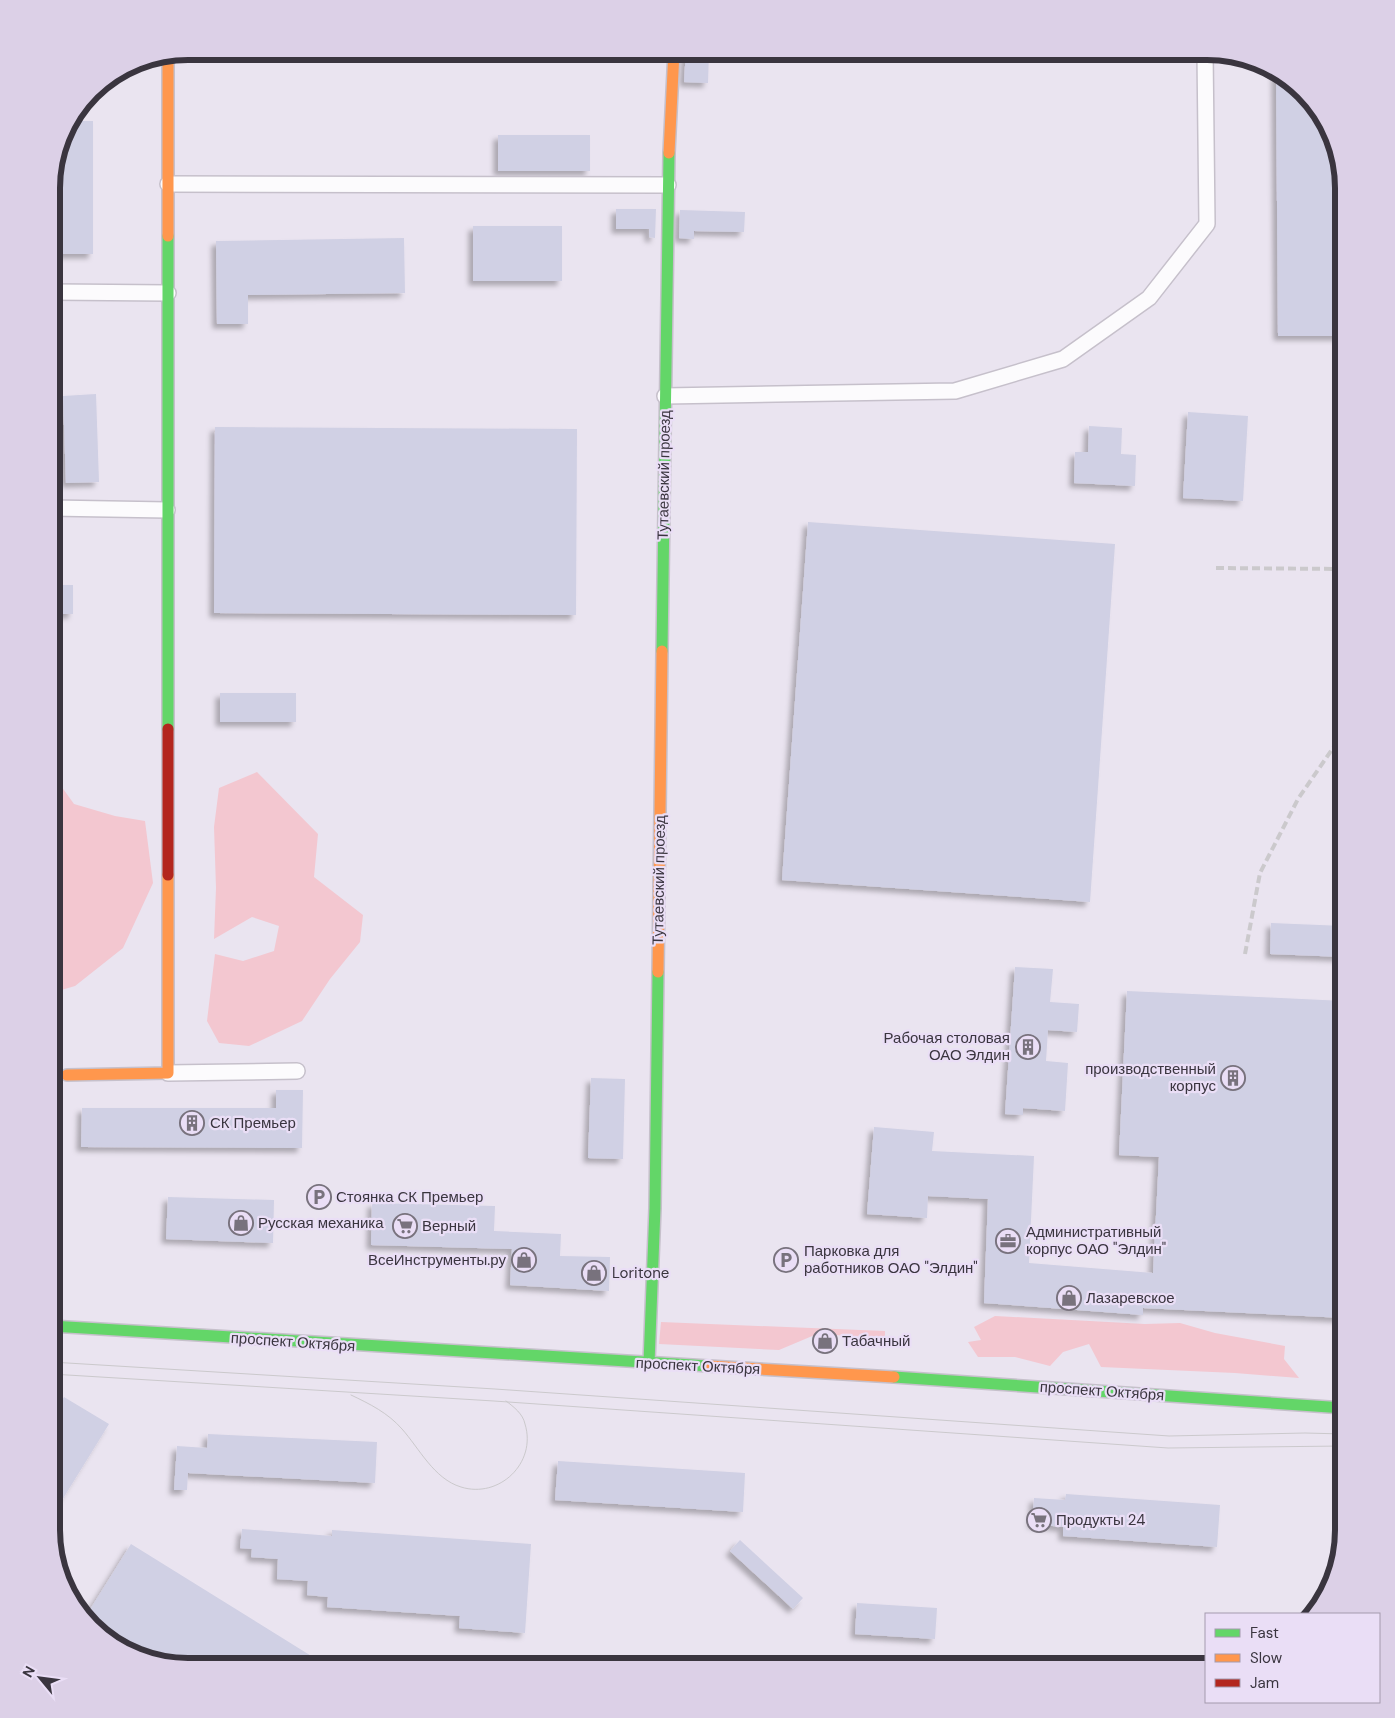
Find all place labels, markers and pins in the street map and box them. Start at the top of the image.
place label: Рабочая столовая ОАО Элдин [884,1028,1010,1065]
building icon: Рабочая столовая ОАО Элдин [1015,1034,1041,1060]
place label: производственный корпус [1085,1059,1216,1096]
building icon: производственный корпус [1220,1065,1246,1091]
building icon: СК Премьер [179,1110,205,1136]
place label: СК Премьер [210,1113,296,1133]
parking icon: Стоянка СК Премьер [306,1184,332,1210]
place label: Стоянка СК Премьер [336,1187,483,1207]
shop icon: Русская механика [228,1210,254,1236]
place label: Русская механика [258,1213,384,1233]
supermarket icon: Верный [392,1213,418,1239]
place label: Верный [422,1216,476,1236]
place label: Административный корпус ОАО "Элдин" [1026,1222,1166,1259]
office icon: Административный корпус ОАО "Элдин" [995,1228,1021,1254]
place label: Парковка для работников ОАО "Элдин" [804,1241,978,1278]
shop icon: ВсеИнструменты.ру [511,1247,537,1273]
parking icon: Парковка для работников ОАО "Элдин" [773,1247,799,1273]
place label: ВсеИнструменты.ру [368,1250,506,1270]
shop icon: Loritone [581,1260,607,1286]
place label: Loritone [612,1263,669,1283]
shop icon: Лазаревское [1056,1285,1082,1311]
place label: Лазаревское [1086,1288,1175,1308]
shop icon: Табачный [812,1328,838,1354]
place label: Табачный [842,1331,910,1351]
supermarket icon: Продукты 24 [1026,1507,1052,1533]
place label: Продукты 24 [1056,1510,1145,1530]

